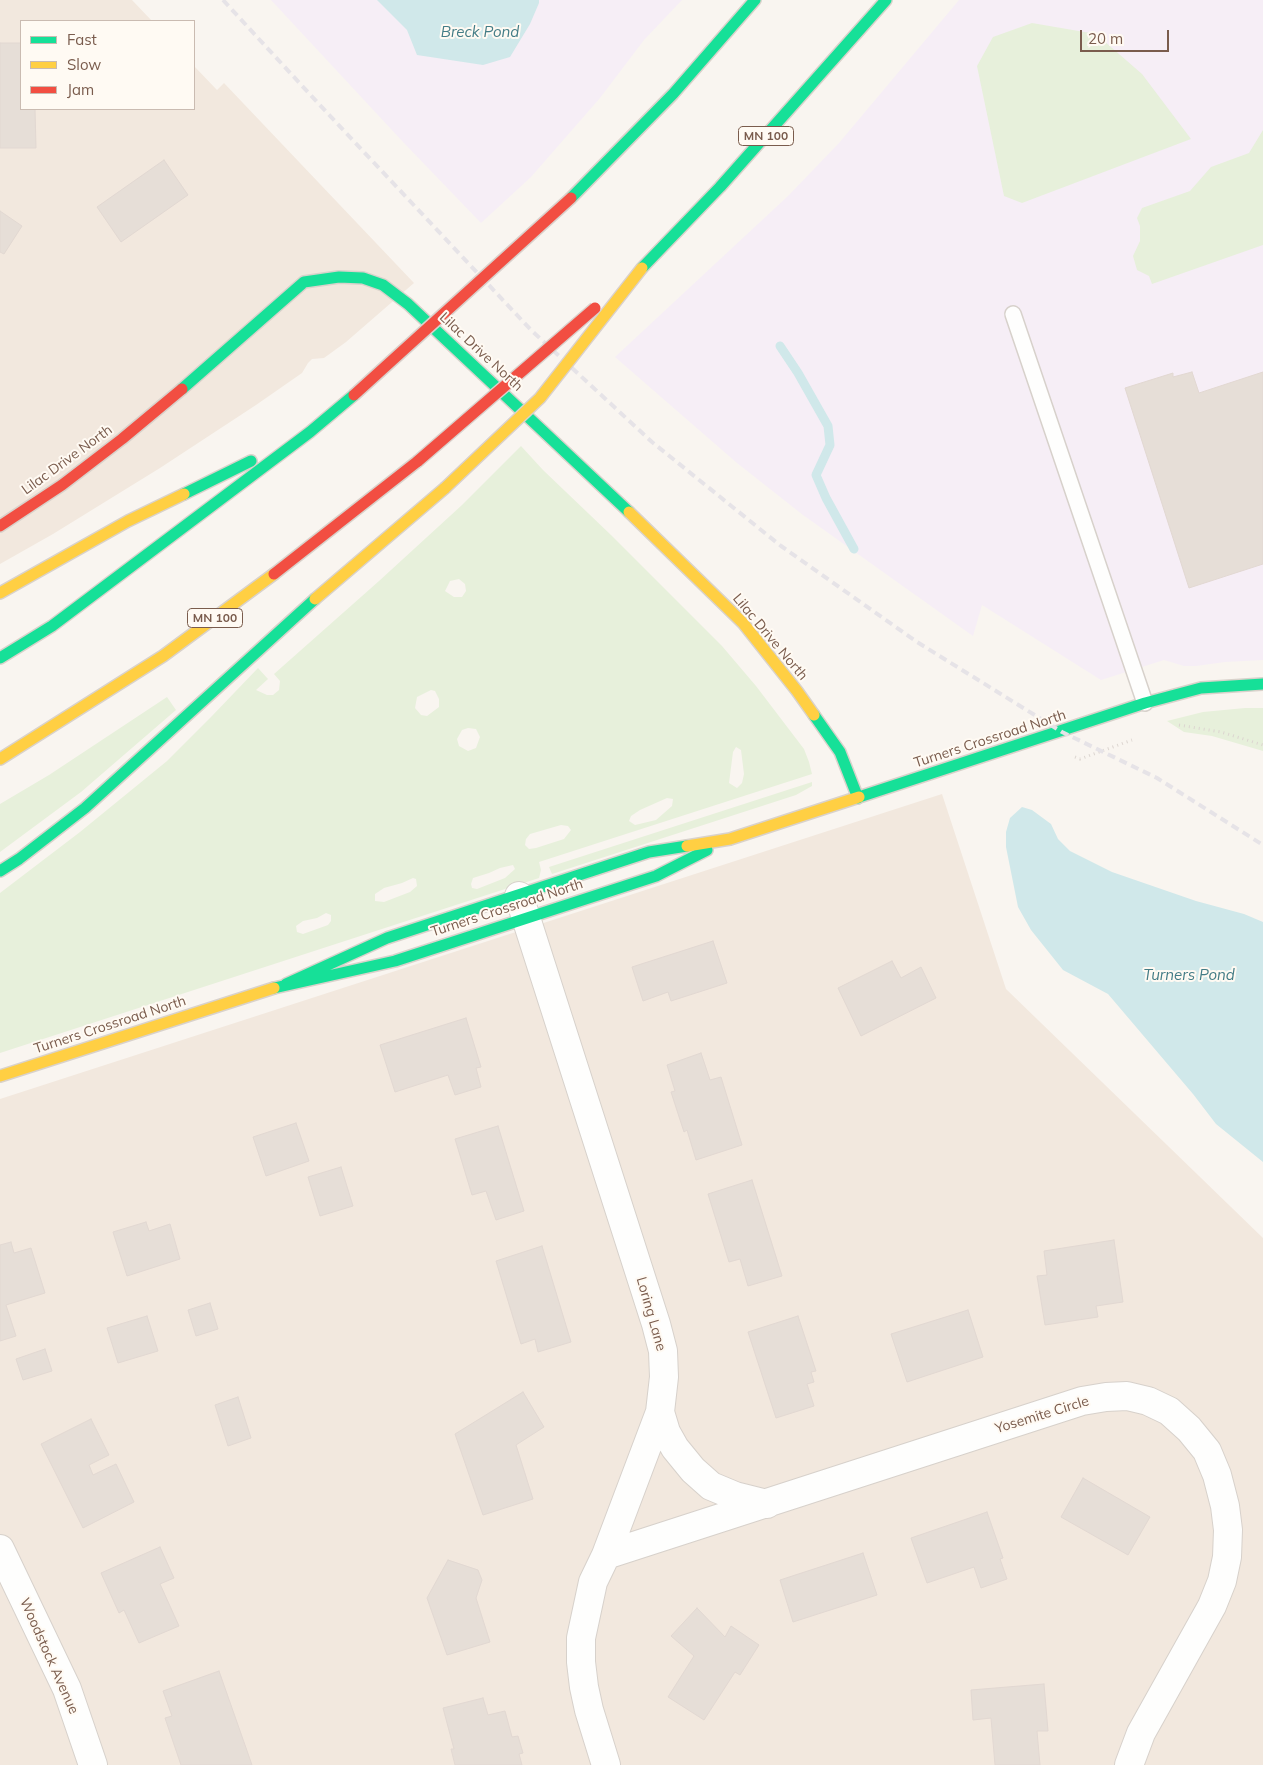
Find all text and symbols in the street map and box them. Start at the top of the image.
legend [20,20,195,110]
scale bar [1083,20,1172,52]
water label: Breck Pond [441,23,519,41]
text: 20 m [1088,29,1123,48]
text: Fast [67,30,97,49]
text: Slow [67,55,101,74]
text: Jam [67,80,94,99]
road number: MN 100 [738,126,794,146]
street label: Lilac Drive North [436,309,526,395]
street label: Lilac Drive North [18,422,116,498]
street label: Lilac Drive North [729,590,811,684]
road number: MN 100 [188,608,242,628]
street label: Turners Crossroad North [912,706,1068,772]
street label: Turners Crossroad North [429,875,585,941]
water label: Turners Pond [1143,966,1235,984]
street label: Turners Crossroad North [32,992,188,1058]
street label: Loring Lane [632,1275,670,1353]
street label: Yosemite Circle [993,1393,1091,1437]
street label: Woodstock Avenue [16,1595,82,1717]

